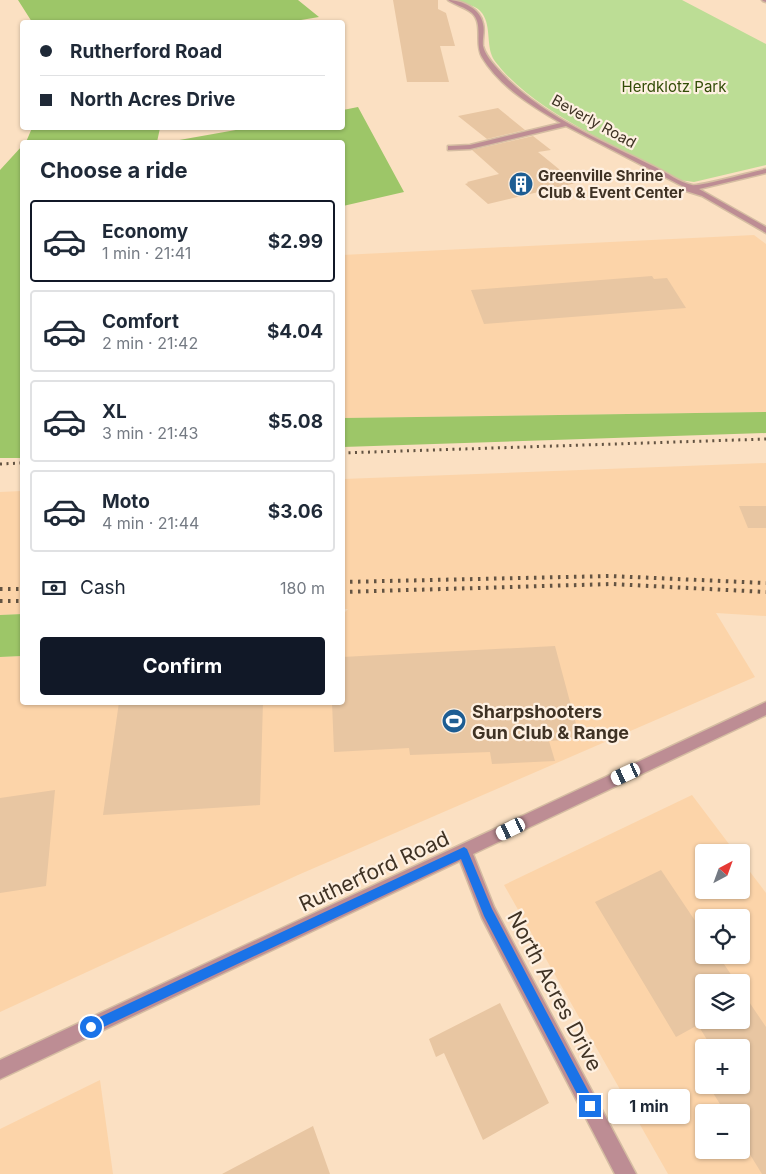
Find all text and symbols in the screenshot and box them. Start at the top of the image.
text: Rutherford Road [70,40,222,63]
park label: Herdklotz Park [622,77,727,96]
text: North Acres Drive [70,88,235,111]
street label: Beverly Road [548,90,640,152]
text: Choose a ride [40,157,188,183]
place label: Greenville Shrine Club & Event Center [538,166,684,202]
building icon: Greenville Shrine Club & Event Center [508,171,534,197]
icon: car [42,219,87,264]
text: Economy [102,220,188,243]
text: $2.99 [268,230,323,253]
text: 1 min · 21:41 [102,243,191,263]
icon: car [42,309,87,354]
text: Comfort [102,310,179,333]
text: $4.04 [267,320,323,343]
text: 2 min · 21:42 [102,333,198,353]
icon: car [42,399,87,444]
text: XL [102,400,127,423]
text: $5.08 [268,410,323,433]
text: 3 min · 21:43 [102,423,198,443]
icon: car [42,489,87,534]
text: Moto [102,490,150,513]
text: $3.06 [268,500,323,523]
text: 4 min · 21:44 [102,513,199,533]
icon: cash [40,574,68,602]
text: Cash [80,576,126,599]
text: 180 m [280,578,325,598]
button: Confirm [40,637,325,695]
place label: Sharpshooters Gun Club & Range [472,701,629,743]
sports icon: Sharpshooters Gun Club & Range [441,708,467,734]
car [609,761,642,787]
car [494,816,527,842]
street label: Rutherford Road [295,825,453,917]
north arrow [695,844,750,899]
map controls [695,844,750,1159]
street label: North Acres Drive [502,907,608,1075]
button: locate [695,909,750,964]
button: layers [695,974,750,1029]
route start [80,1016,102,1038]
button: + [695,1039,750,1094]
callout: 1 min [608,1088,690,1124]
route end [579,1095,601,1117]
text: 1 min [629,1096,669,1116]
button: − [695,1104,750,1159]

